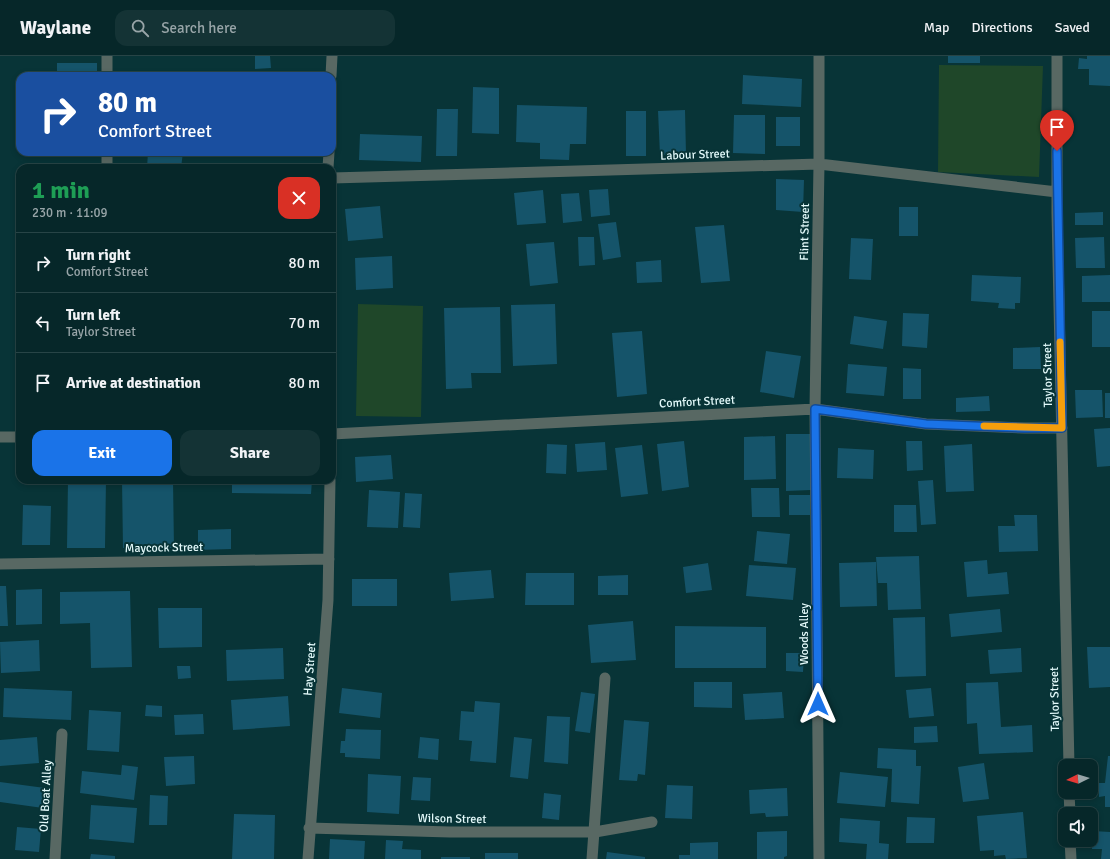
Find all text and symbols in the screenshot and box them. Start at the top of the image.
search box [115,10,395,46]
text: Waylane [20,16,91,40]
icon: search [129,17,151,39]
text: Search here [161,19,237,37]
text: Map [924,19,950,36]
text: Directions [972,19,1033,36]
text: Saved [1055,19,1090,36]
text: 80 m [98,86,157,120]
icon: right [32,88,84,140]
pin [1040,110,1074,151]
icon: arrive [1046,116,1068,138]
text: Comfort Street [98,120,212,142]
street label: Labour Street [660,146,730,164]
text: 1 min [32,175,90,205]
button: close [278,177,320,219]
street label: Flint Street [797,203,813,261]
text: 230 m · 11:09 [32,205,108,221]
text: Turn right [66,246,131,264]
icon: right [32,252,54,274]
text: 80 m [289,254,320,272]
text: Comfort Street [66,264,148,280]
text: Turn left [66,306,120,324]
icon: left [32,312,54,334]
text: 70 m [289,314,320,332]
text: Taylor Street [66,324,136,340]
street label: Taylor Street [1040,343,1056,407]
icon: arrive [32,372,54,394]
text: Arrive at destination [66,374,201,392]
text: 80 m [289,374,320,392]
street label: Comfort Street [659,393,735,411]
button: Exit [32,430,172,476]
button: Share [180,430,320,476]
street label: Maycock Street [125,540,203,556]
street label: Woods Alley [797,603,812,665]
street label: Hay Street [301,642,319,696]
street label: Taylor Street [1047,667,1063,731]
position arrow [797,683,839,725]
street label: Old Boat Alley [37,759,55,832]
north arrow [1058,759,1098,799]
map controls [1058,759,1098,847]
button: sound [1058,807,1098,847]
street label: Wilson Street [417,811,487,827]

